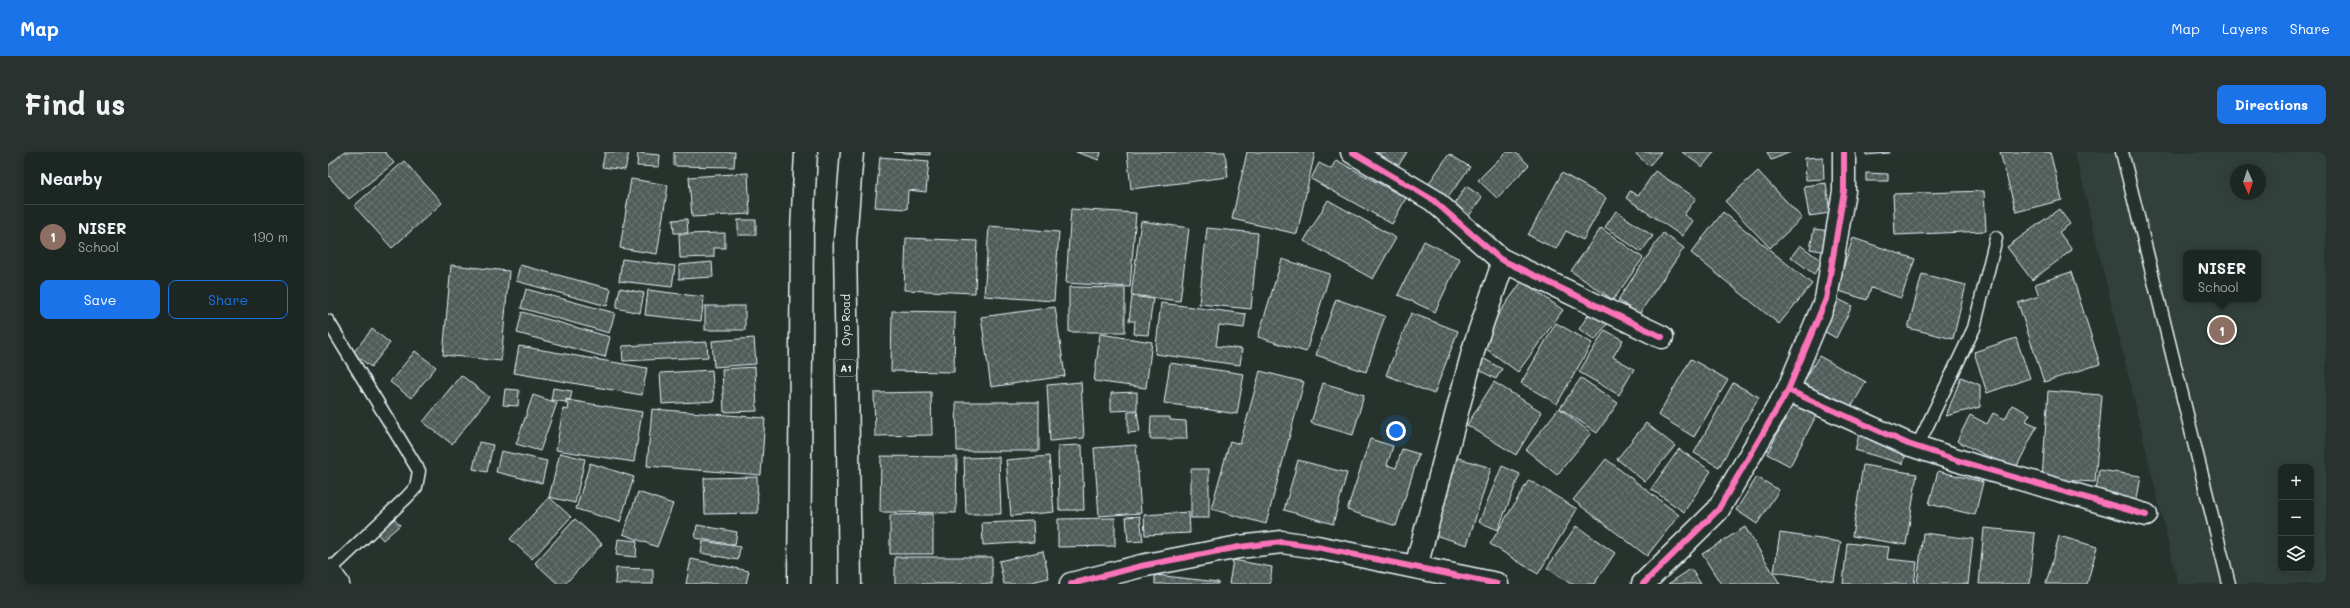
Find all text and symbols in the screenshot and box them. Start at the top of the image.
text: Map [20,16,59,41]
text: Map [2171,19,2200,38]
text: Layers [2222,19,2268,38]
text: Share [2290,19,2330,38]
button: Directions [2217,85,2326,124]
text: Find us [24,86,125,122]
north arrow [2230,164,2266,200]
text: Nearby [40,167,102,189]
text: NISER [78,218,126,238]
text: 1 [50,228,56,245]
text: 190 m [252,228,288,245]
text: School [78,238,119,255]
popup [2183,250,2261,302]
text: NISER [2198,258,2246,278]
text: School [2198,278,2239,295]
button: Save [40,280,160,319]
button: Share [168,280,288,319]
street label: Oyo Road [838,294,853,346]
pin: 1 [2209,315,2235,345]
road number: A1 [836,360,856,376]
your location [1386,421,1406,441]
map controls [2278,464,2314,572]
button: + [2278,464,2314,500]
button: − [2278,500,2314,536]
button: layers [2278,536,2314,572]

